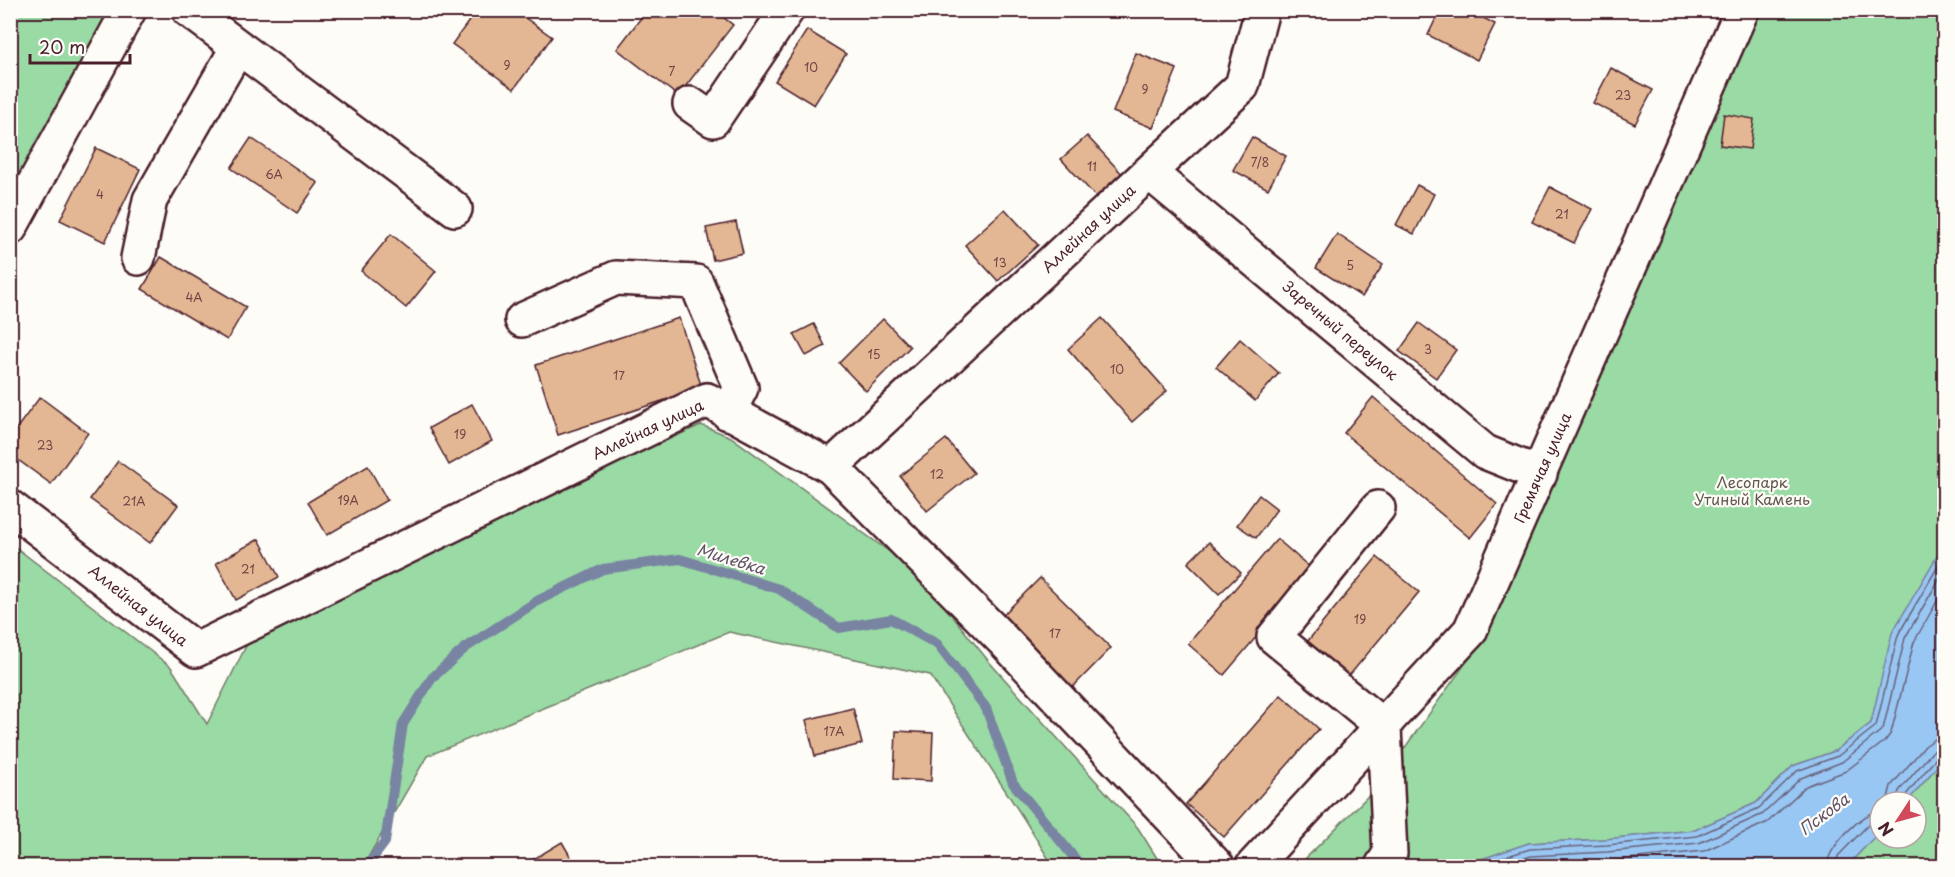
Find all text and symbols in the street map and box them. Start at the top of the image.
scale bar [30,27,130,65]
text: 20 m [39,33,85,60]
house number: 9 [503,56,511,74]
house number: 10 [804,58,818,76]
house number: 7 [669,62,676,80]
house number: 9 [1141,80,1149,98]
house number: 23 [1615,86,1631,104]
house number: 7/8 [1251,153,1269,171]
house number: 11 [1087,157,1097,175]
house number: 6А [265,165,283,183]
street label: Аллейная улица [1036,178,1140,277]
house number: 4 [96,185,104,203]
house number: 21 [1555,205,1569,223]
house number: 13 [993,253,1007,271]
house number: 5 [1346,256,1354,274]
street label: Заречный переулок [1278,275,1404,385]
house number: 4А [185,288,203,306]
house number: 3 [1424,340,1432,358]
house number: 15 [867,345,881,363]
house number: 10 [1110,360,1124,378]
house number: 17 [613,366,625,384]
street label: Аллейная улица [588,392,707,465]
street label: Гремячая улица [1507,408,1577,526]
house number: 19 [454,425,466,443]
house number: 23 [37,436,53,454]
house number: 12 [930,465,944,483]
park label: Лесопарк Утиный Камень [1694,470,1810,510]
house number: 19А [337,491,359,509]
house number: 21А [122,492,146,510]
water label: Милевка [694,536,769,580]
street label: Аллейная улица [84,559,194,651]
house number: 21 [241,560,255,578]
house number: 19 [1354,610,1366,628]
house number: 17 [1049,624,1061,642]
house number: 17А [824,722,844,740]
water label: Пскова [1793,786,1854,840]
north arrow [1868,790,1928,850]
text: N [1872,817,1898,842]

